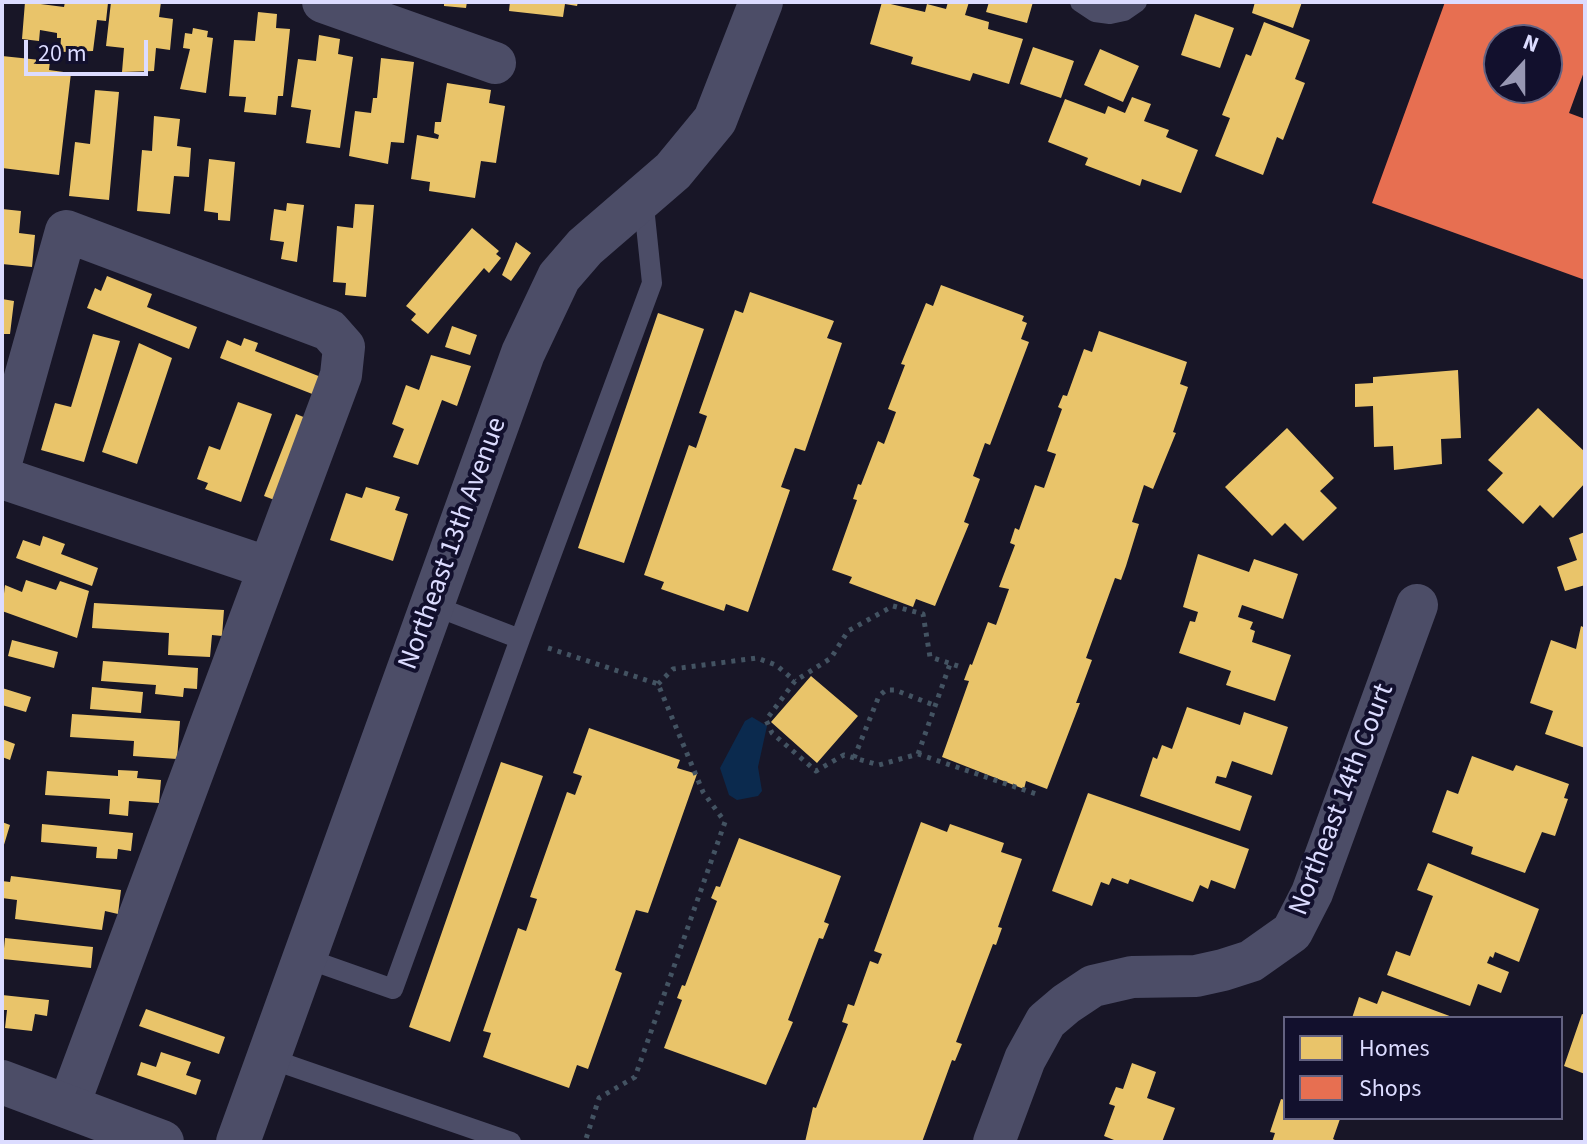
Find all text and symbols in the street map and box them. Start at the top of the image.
scale bar [28,24,152,74]
north arrow [1483,24,1563,104]
text: N [1518,26,1543,61]
text: 20 m [38,36,87,71]
street label: Northeast 13th Avenue [393,413,515,675]
street label: Northeast 14th Court [1283,679,1403,921]
legend [1283,1016,1563,1120]
text: Homes [1359,1031,1430,1066]
text: Shops [1359,1071,1421,1106]

